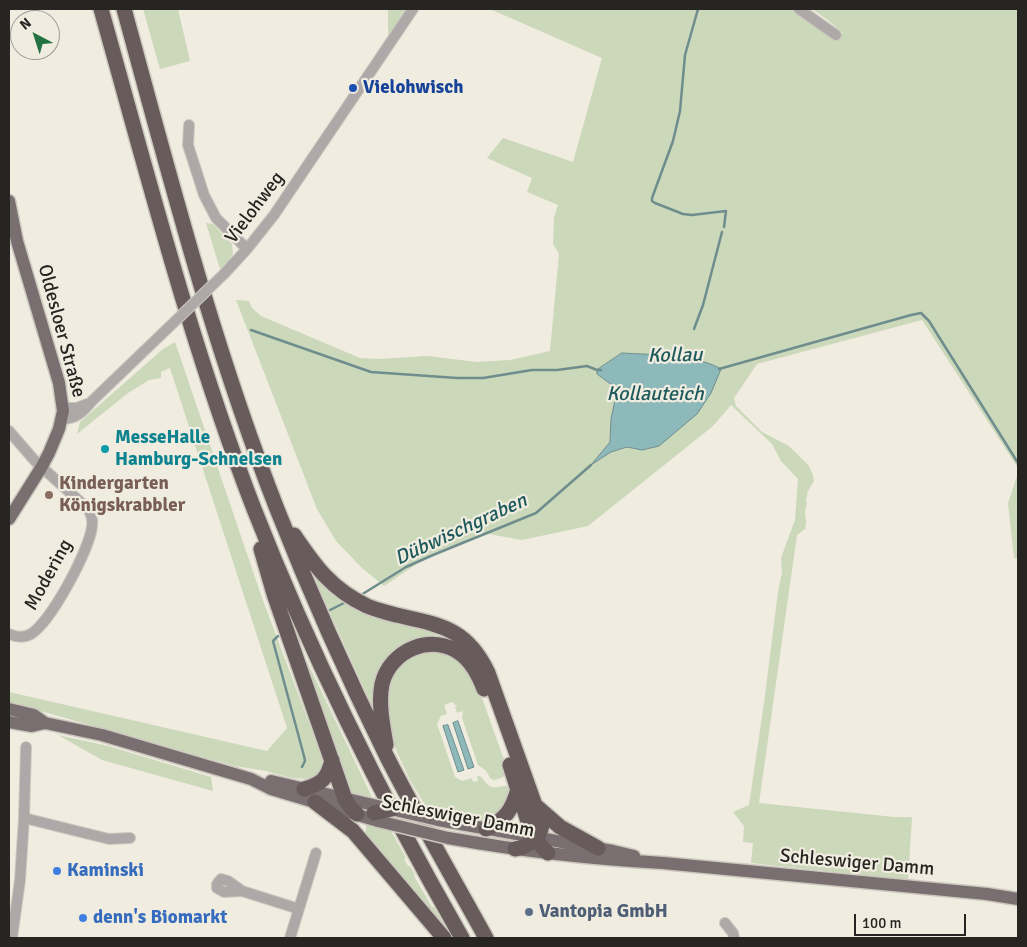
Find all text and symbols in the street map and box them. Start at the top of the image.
north arrow [10,10,60,60]
text: N [16,14,35,34]
place label: Vielohwisch [363,77,464,99]
marker: Vielohwisch [347,82,359,94]
street label: Vielohweg [221,168,289,248]
street label: Oldesloer Straße [32,262,90,400]
water label: Kollau [647,344,703,368]
water label: Kollauteich [606,383,704,407]
place label: MesseHalle Hamburg-Schnelsen [115,427,282,471]
marker: MesseHalle Hamburg-Schnelsen [99,443,111,455]
place label: Kindergarten Königskrabbler [59,473,185,517]
marker: Kindergarten Königskrabbler [43,489,55,501]
water label: Dübwischgraben [391,489,531,571]
street label: Modering [20,536,78,614]
street label: Schleswiger Damm [380,791,536,843]
street label: Schleswiger Damm [779,845,935,881]
place label: Kaminski [67,860,144,882]
marker: Kaminski [51,865,63,877]
place label: Vantopia GmbH [539,901,668,923]
scale bar [857,904,970,936]
marker: Vantopia GmbH [523,906,535,918]
place label: denn's Biomarkt [93,907,227,929]
marker: denn's Biomarkt [77,912,89,924]
text: 100 m [862,914,902,932]

